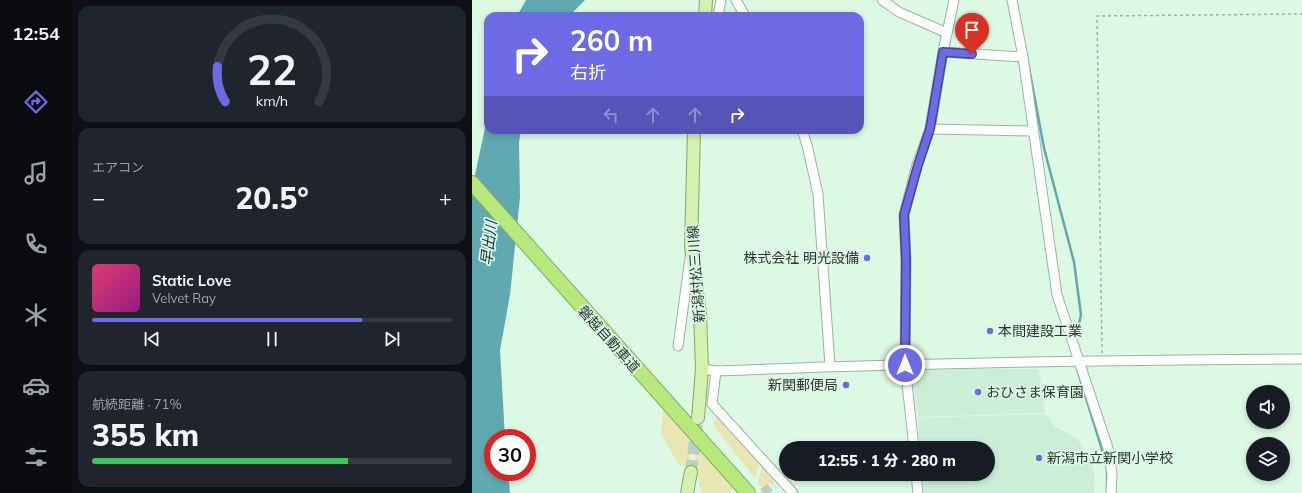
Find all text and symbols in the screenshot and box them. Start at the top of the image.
pin [955,13,989,54]
icon: arrive [961,19,983,41]
text: 12:54 [12,22,60,45]
text: 260 m [570,23,653,58]
icon: right [504,28,556,80]
text: 22 [247,43,297,95]
text: 右折 [570,61,606,84]
icon: directions [22,88,50,116]
text: km/h [256,91,288,109]
icon: left [600,104,622,126]
icon: ahead [642,104,664,126]
icon: ahead [684,104,706,126]
icon: right [726,104,748,126]
icon: music [22,159,50,187]
text: エアコン [92,159,144,175]
text: 20.5° [235,179,309,217]
text: − [92,184,105,212]
text: + [439,184,452,212]
water label: 早出川 [476,217,501,266]
street label: 新潟村松三川線 [684,224,708,324]
icon: phone [22,230,50,258]
place label: 株式会社 明光設備 [743,249,859,267]
marker: 株式会社 明光設備 [862,253,872,263]
text: Static Love [152,271,231,290]
text: Velvet Ray [152,290,216,306]
icon: climate [22,301,50,329]
street label: 磐越自動車道 [574,302,644,376]
place label: 本間建設工業 [998,322,1082,340]
marker: 本間建設工業 [985,326,995,336]
icon: previous [141,328,163,350]
icon: pause [261,328,283,350]
icon: next [381,328,403,350]
position arrow [884,344,926,386]
icon: car [22,372,50,400]
place label: 新関郵便局 [768,376,838,394]
marker: 新関郵便局 [841,380,851,390]
place label: おひさま保育園 [986,383,1084,401]
map controls [1246,385,1290,481]
button: sound [1246,385,1290,429]
marker: おひさま保育園 [973,387,983,397]
text: 航続距離 · 71% [92,396,182,412]
text: 355 km [92,416,199,454]
speed limit sign: 30 [484,429,536,481]
button: layers [1246,437,1290,481]
icon: filters [22,443,50,471]
place label: 新潟市立新関小学校 [1047,449,1173,467]
text: 12:55 · 1 分 · 280 m [818,451,956,470]
marker: 新潟市立新関小学校 [1034,453,1044,463]

